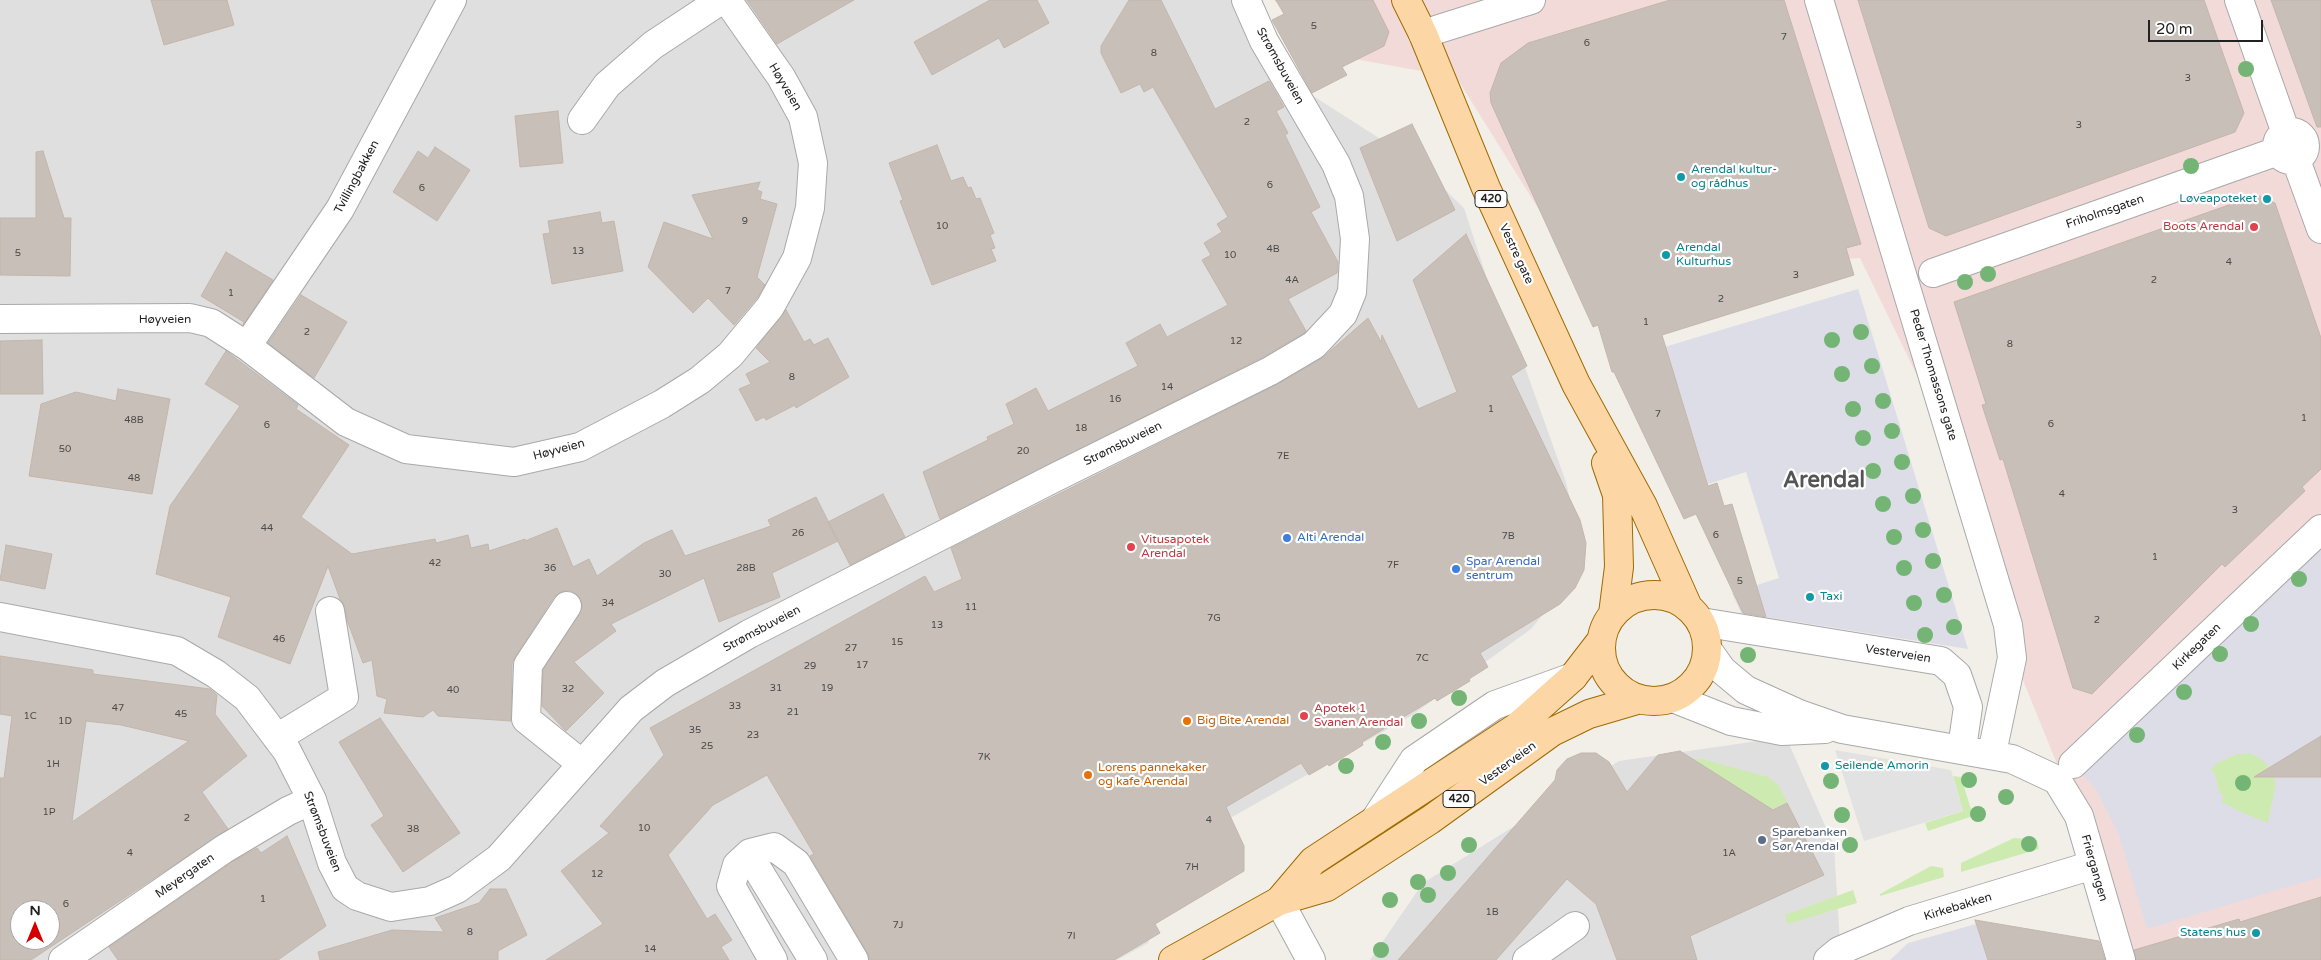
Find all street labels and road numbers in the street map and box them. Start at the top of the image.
street label: Strømsbuveien [1253,25,1307,107]
street label: Høyveien [765,61,805,113]
street label: Tvillingbakken [332,138,382,216]
road number: 420 [1475,190,1507,208]
street label: Friholmsgaten [2064,192,2146,232]
street label: Vestre gate [1496,222,1536,286]
street label: Peder Thomassons gate [1906,307,1960,443]
street label: Høyveien [139,313,191,327]
street label: Strømsbuveien [1082,419,1164,469]
street label: Høyveien [532,436,586,464]
street label: Strømsbuveien [721,603,803,655]
street label: Kirkegaten [2170,620,2224,674]
street label: Vesterveien [1864,642,1932,666]
street label: Vesterveien [1477,739,1539,789]
street label: Strømsbuveien [300,790,344,874]
road number: 420 [1443,791,1475,808]
street label: Friergangen [2078,833,2110,903]
street label: Meyergaten [153,850,217,902]
street label: Kirkebakken [1922,890,1994,924]

